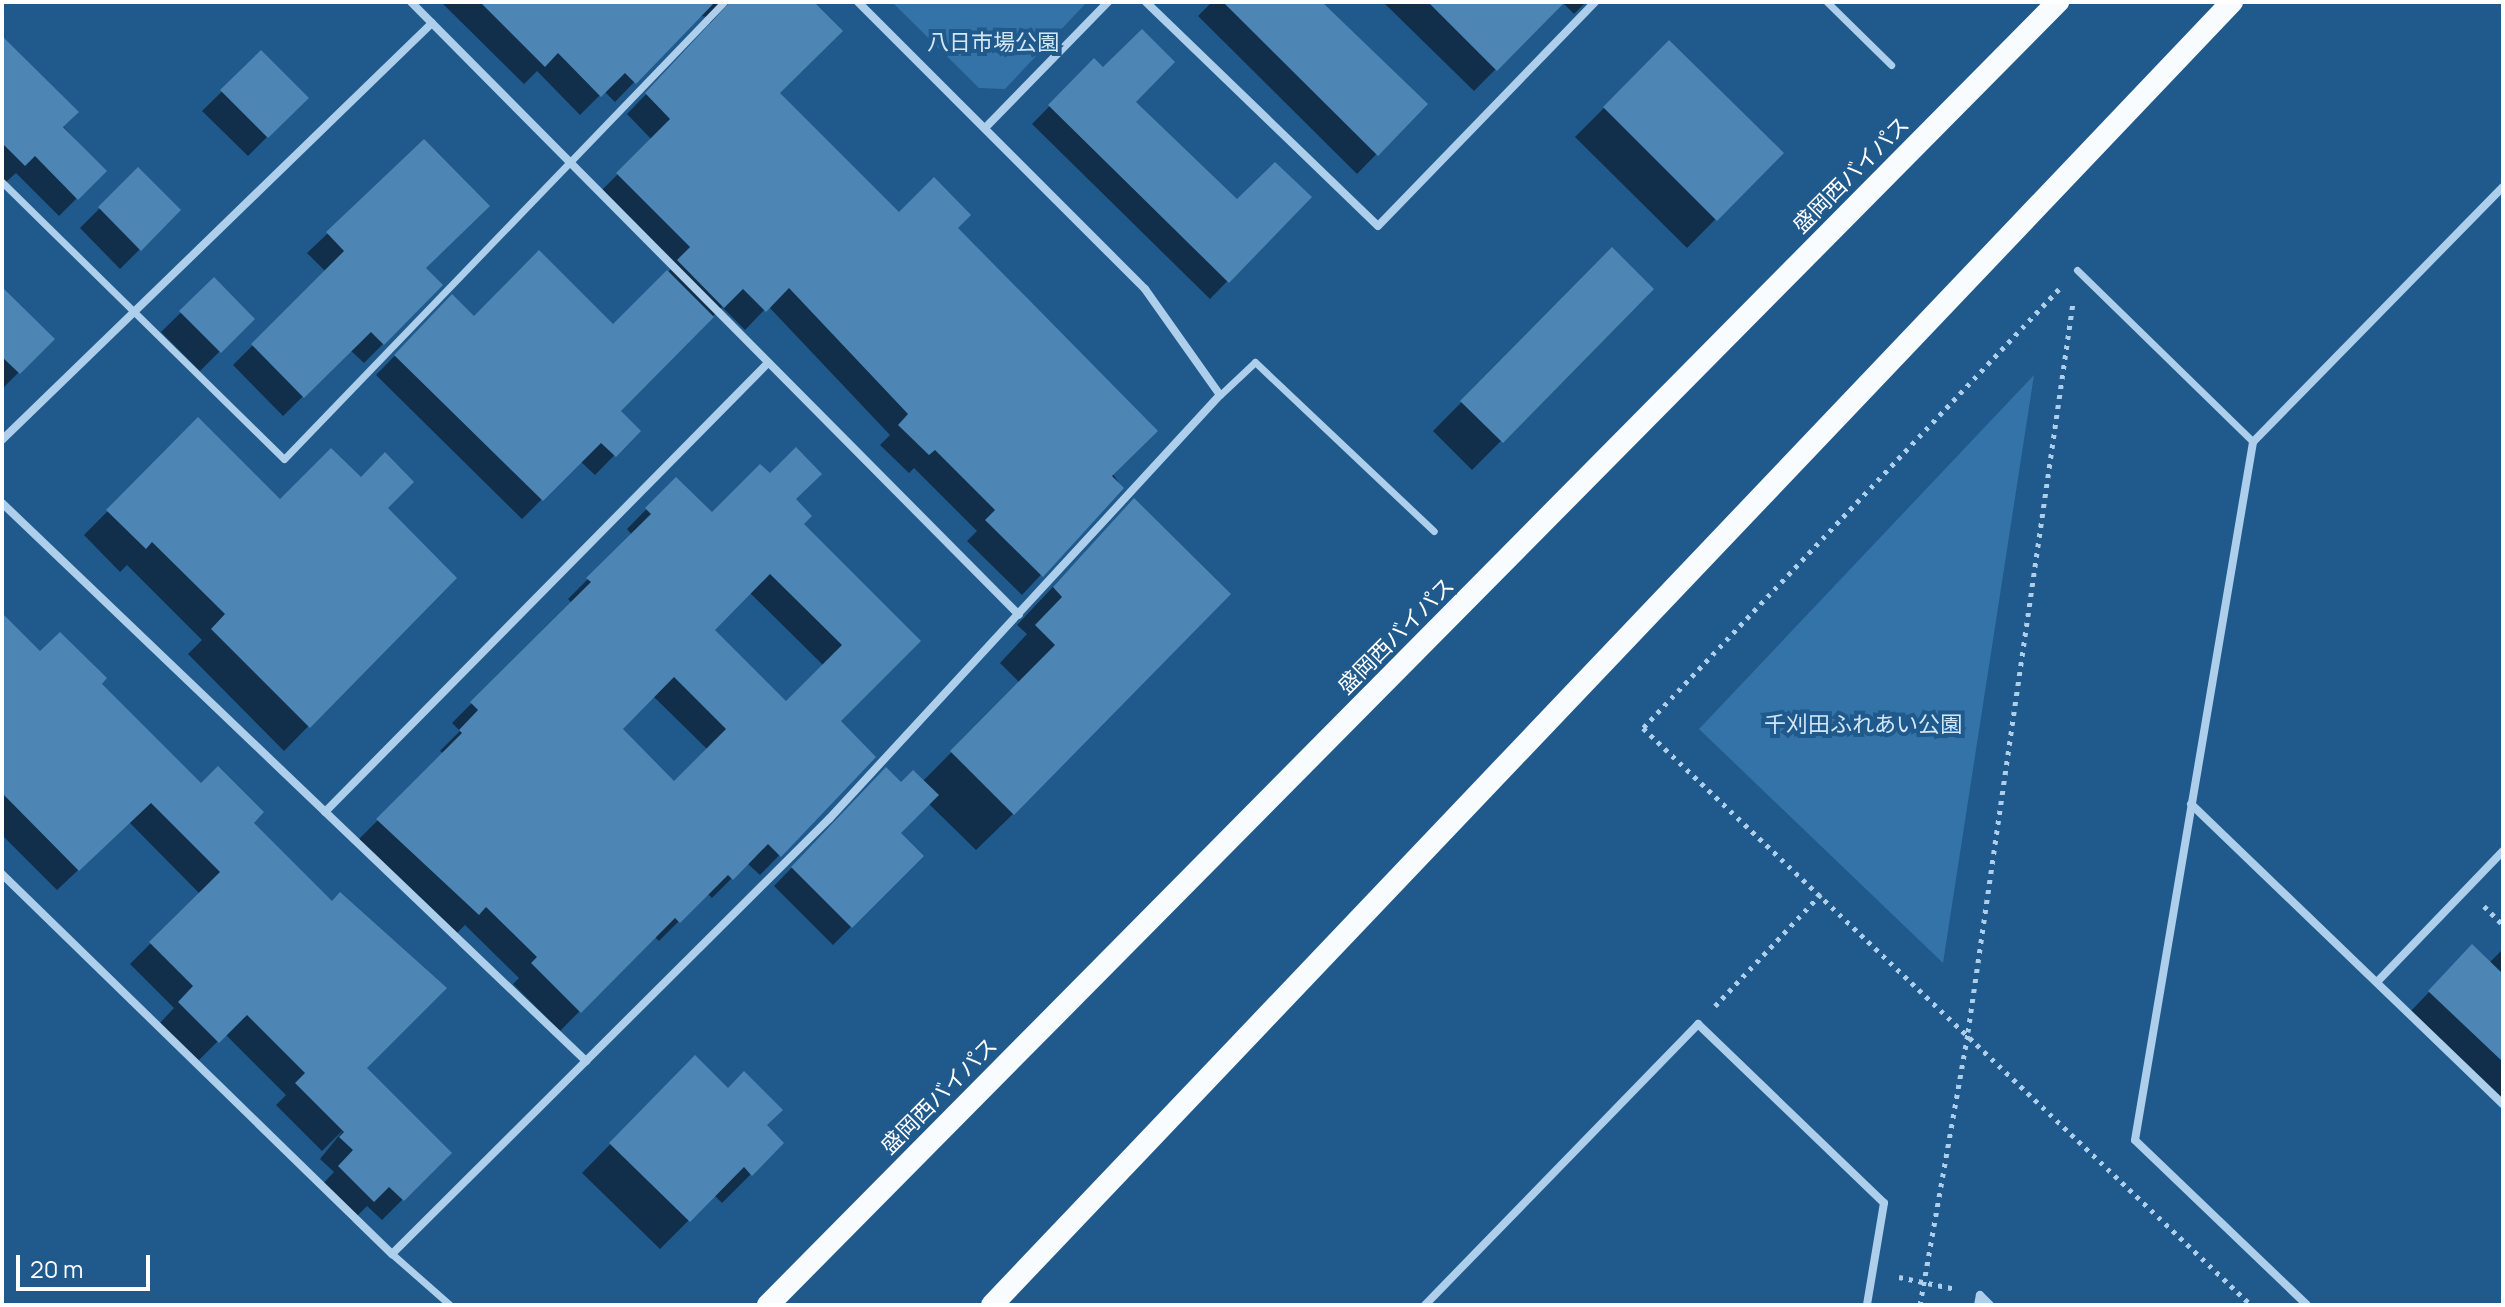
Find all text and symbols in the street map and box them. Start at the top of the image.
park label: 八日市場公園 [927,30,1059,56]
street label: 盛岡西バイパス [1787,111,1915,239]
street label: 盛岡西バイパス [1332,572,1460,700]
park label: 千刈田ふれあい公園 [1764,712,1962,738]
street label: 盛岡西バイパス [875,1032,1003,1160]
scale bar [20,1239,154,1289]
text: 20 m [30,1252,83,1285]

